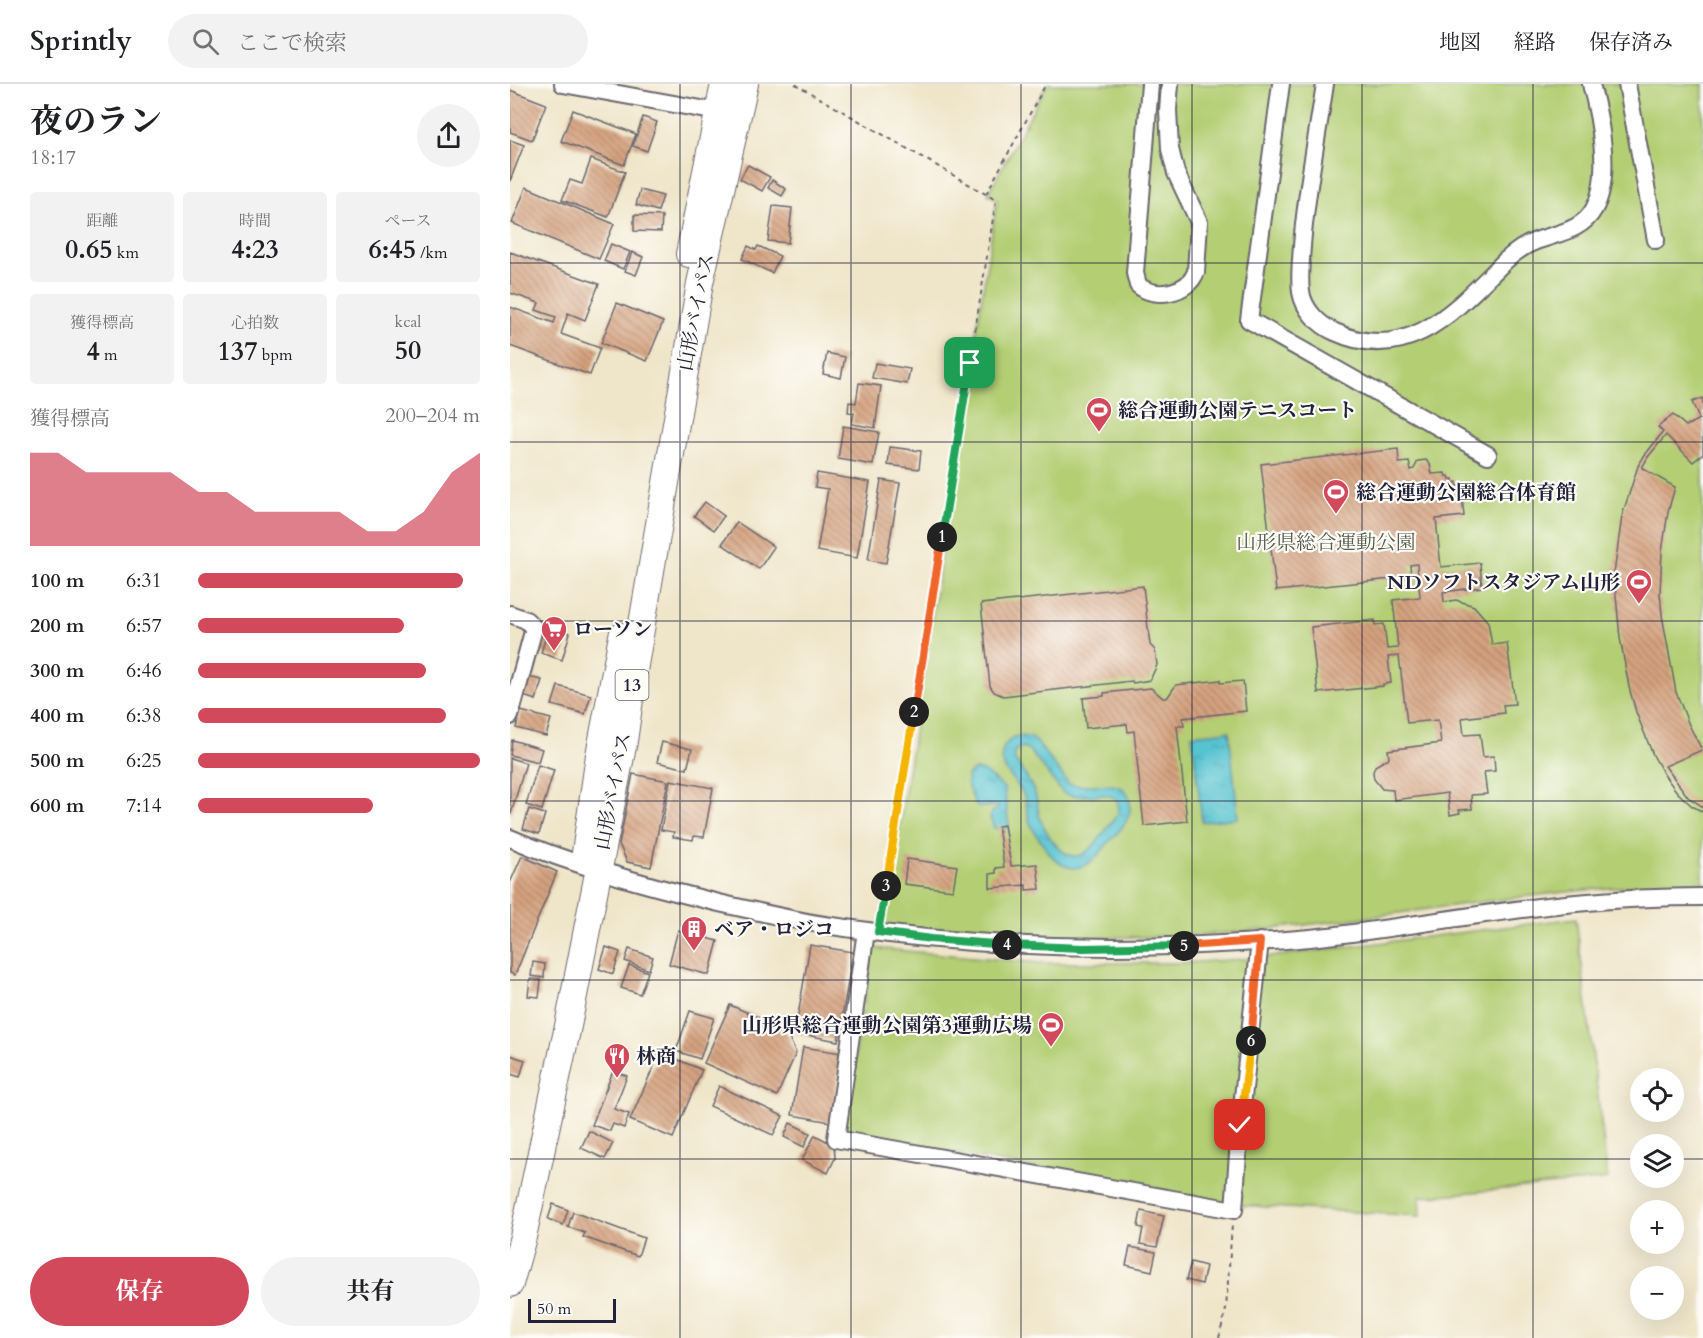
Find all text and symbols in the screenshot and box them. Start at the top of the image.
search box [168,14,588,68]
text: Sprintly [30,22,132,60]
icon: search [189,25,222,58]
text: ここで検索 [237,28,347,58]
text: 地図 [1439,28,1481,57]
text: 経路 [1514,28,1556,57]
text: 保存済み [1589,28,1673,57]
text: 夜のラン [30,99,162,144]
button: share [417,104,480,167]
text: 18:17 [30,144,76,171]
text: 距離 [86,210,118,232]
text: 時間 [239,210,271,232]
text: ペース [384,210,432,232]
text: 0.65 [65,232,113,267]
text: 4:23 [231,232,279,267]
text: 6:45 [368,232,416,267]
text: km [113,242,139,264]
text: /km [416,242,448,264]
street label: 山形バイパス [671,251,721,373]
text: kcal [395,311,421,333]
text: 獲得標高 [70,312,134,334]
text: 心拍数 [231,312,279,334]
text: 50 [395,333,421,368]
text: 4 [86,334,100,369]
text: 137 [218,334,258,369]
pin [944,337,995,388]
text: m [100,344,118,366]
text: bpm [258,344,292,366]
icon: arrive [953,346,986,379]
sports icon: 総合運動公園テニスコート [1084,395,1114,433]
place label: 総合運動公園テニスコート [1118,397,1357,424]
text: 200–204 m [385,402,480,429]
text: 獲得標高 [30,405,110,432]
sports icon: 総合運動公園総合体育館 [1321,477,1351,515]
place label: 総合運動公園総合体育館 [1356,479,1576,506]
pin: 1 [927,522,957,552]
text: 1 [938,526,946,548]
park label: 山形県総合運動公園 [1236,529,1416,556]
text: 100 m [30,567,85,594]
text: 6:31 [126,567,162,594]
sports icon: NDソフトスタジアム山形 [1624,567,1654,605]
place label: NDソフトスタジアム山形 [1387,569,1620,596]
text: 200 m [30,612,85,639]
text: 6:57 [126,612,162,639]
supermarket icon: ローソン [539,614,569,652]
place label: ローソン [573,616,652,643]
text: 300 m [30,657,85,684]
text: 6:46 [126,657,162,684]
road number: 13 [616,670,648,700]
pin: 2 [899,697,929,727]
text: 2 [910,701,918,723]
text: 400 m [30,702,85,729]
text: 6:38 [126,702,162,729]
street label: 山形バイパス [588,730,638,852]
text: 500 m [30,747,85,774]
text: 6:25 [126,747,162,774]
text: 600 m [30,792,85,819]
text: 7:14 [126,792,162,819]
pin: 3 [871,871,901,901]
text: 3 [882,875,890,897]
building icon: ベア・ロジコ [679,914,709,952]
place label: ベア・ロジコ [714,916,834,943]
pin: 4 [992,930,1022,960]
pin: 5 [1169,931,1199,961]
text: 4 [1003,934,1011,956]
text: 5 [1180,935,1188,957]
sports icon: 山形県総合運動公園第3運動広場 [1036,1010,1066,1048]
place label: 山形県総合運動公園第3運動広場 [742,1012,1032,1039]
pin: 6 [1236,1026,1266,1056]
text: 6 [1247,1030,1255,1052]
restaurant icon: 林商 [602,1041,632,1079]
place label: 林商 [636,1043,676,1070]
map controls [1630,1068,1684,1320]
button: locate [1630,1068,1684,1122]
pin [1214,1099,1265,1150]
icon: check [1223,1108,1256,1141]
button: layers [1630,1134,1684,1188]
button: + [1630,1200,1684,1254]
button: 保存 [30,1257,249,1326]
button: 共有 [261,1257,480,1326]
button: − [1630,1266,1684,1320]
scale bar [528,1296,616,1324]
text: 50 m [537,1298,571,1320]

